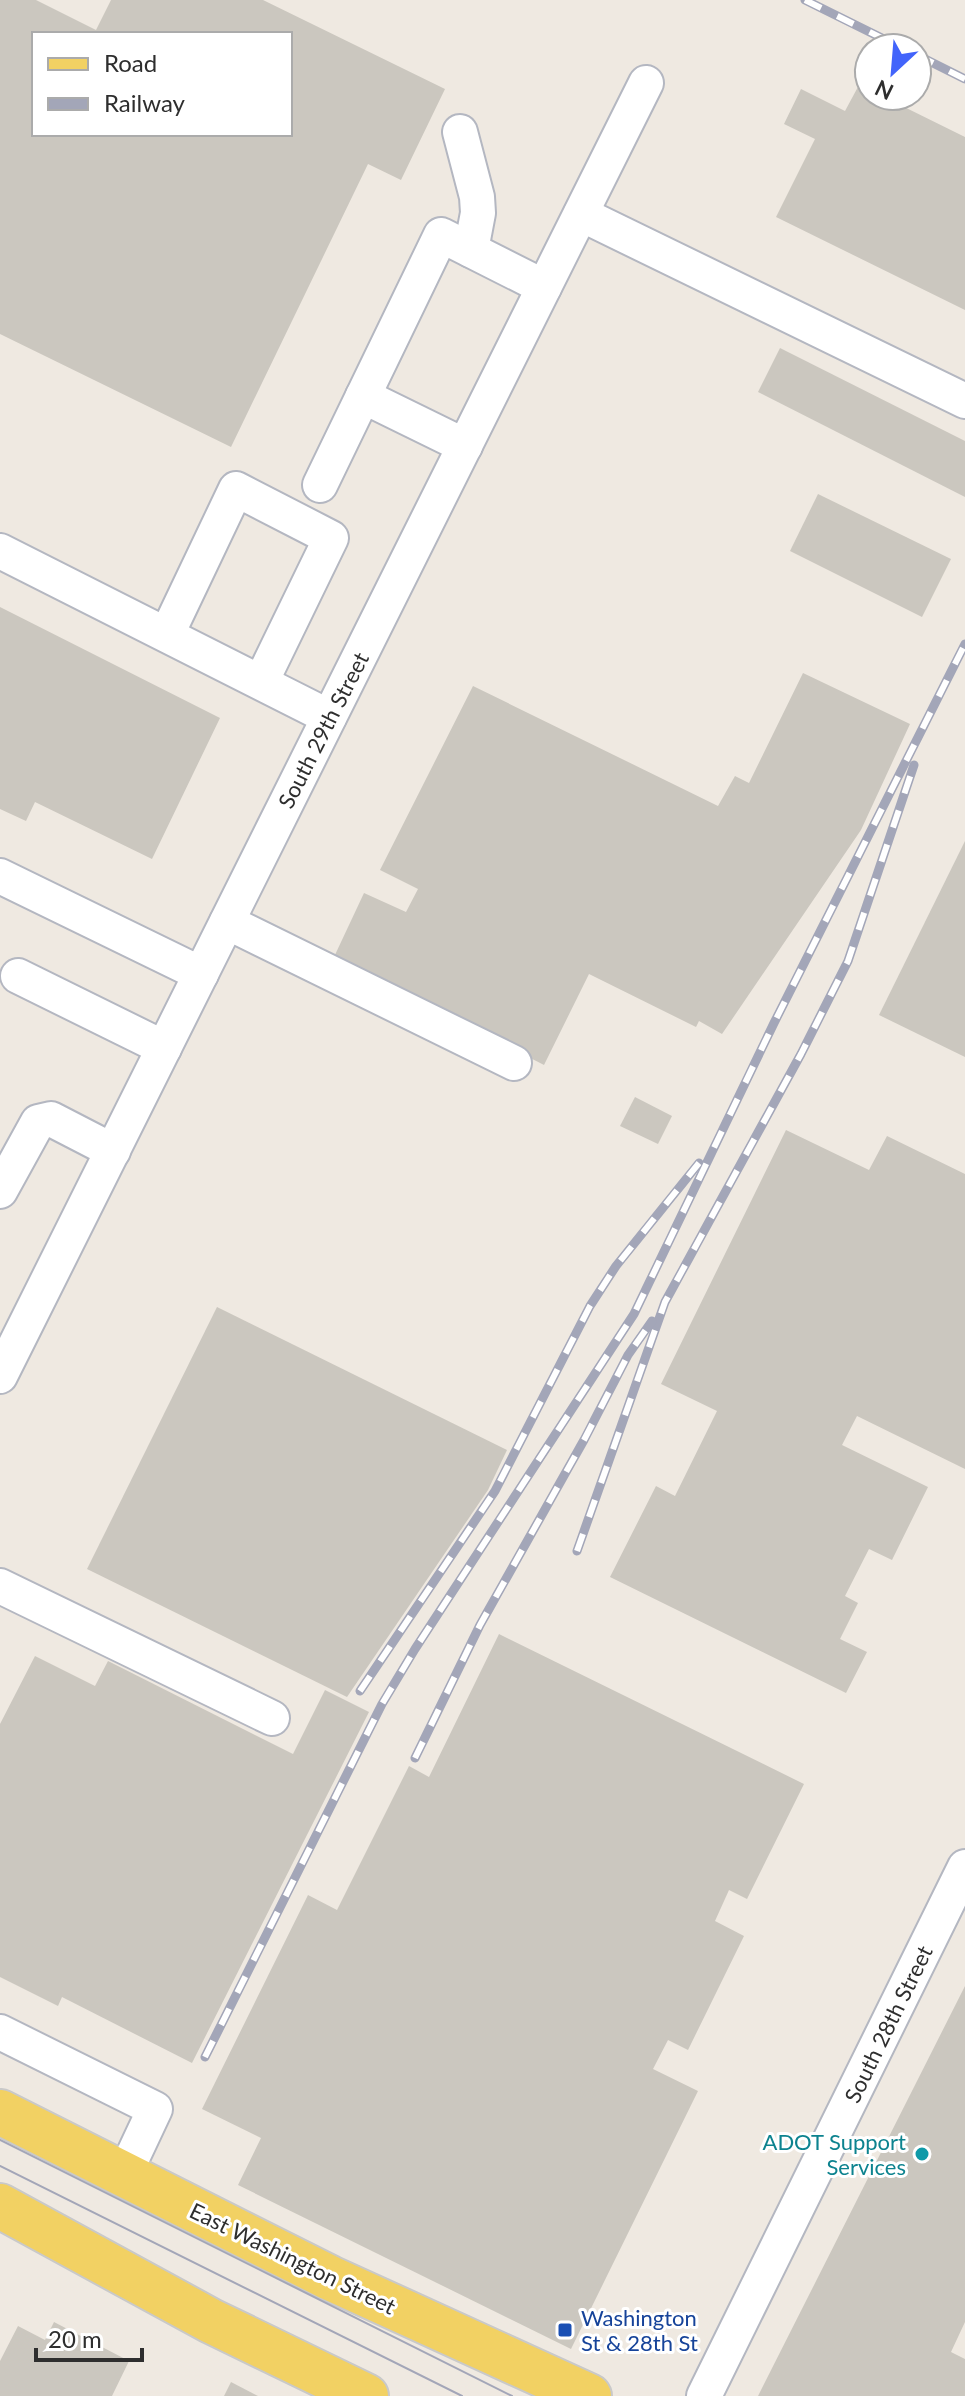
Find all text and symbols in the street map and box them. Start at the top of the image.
legend [32,32,292,136]
north arrow [853,32,933,112]
text: Road [104,48,157,77]
text: N [870,75,898,106]
text: Railway [104,88,186,117]
street label: South 29th Street [272,647,374,813]
street label: South 28th Street [838,1941,938,2107]
place label: ADOT Support Services [762,2128,906,2180]
marker: ADOT Support Services [913,2145,931,2163]
street label: East Washington Street [186,2196,400,2320]
place label: Washington St & 28th St [581,2304,698,2356]
scale bar [36,2312,142,2362]
marker: Washington St & 28th St [556,2321,574,2339]
text: 20 m [48,2324,102,2353]

